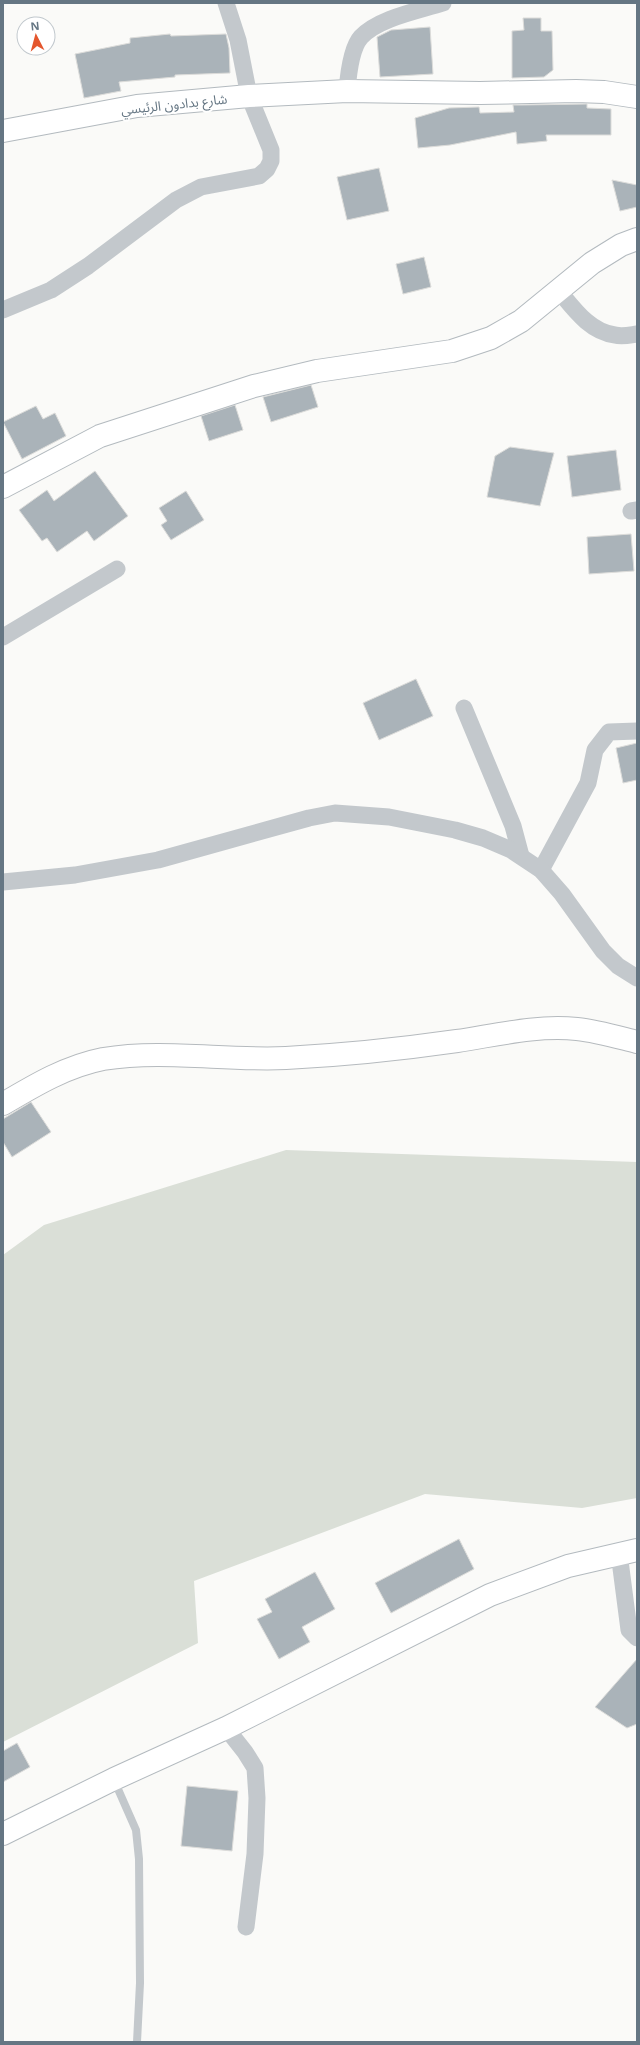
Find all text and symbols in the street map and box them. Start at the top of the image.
north arrow [16,16,56,56]
text: N [30,18,40,33]
street label: شارع بدادون الرئيسي [120,89,228,121]

